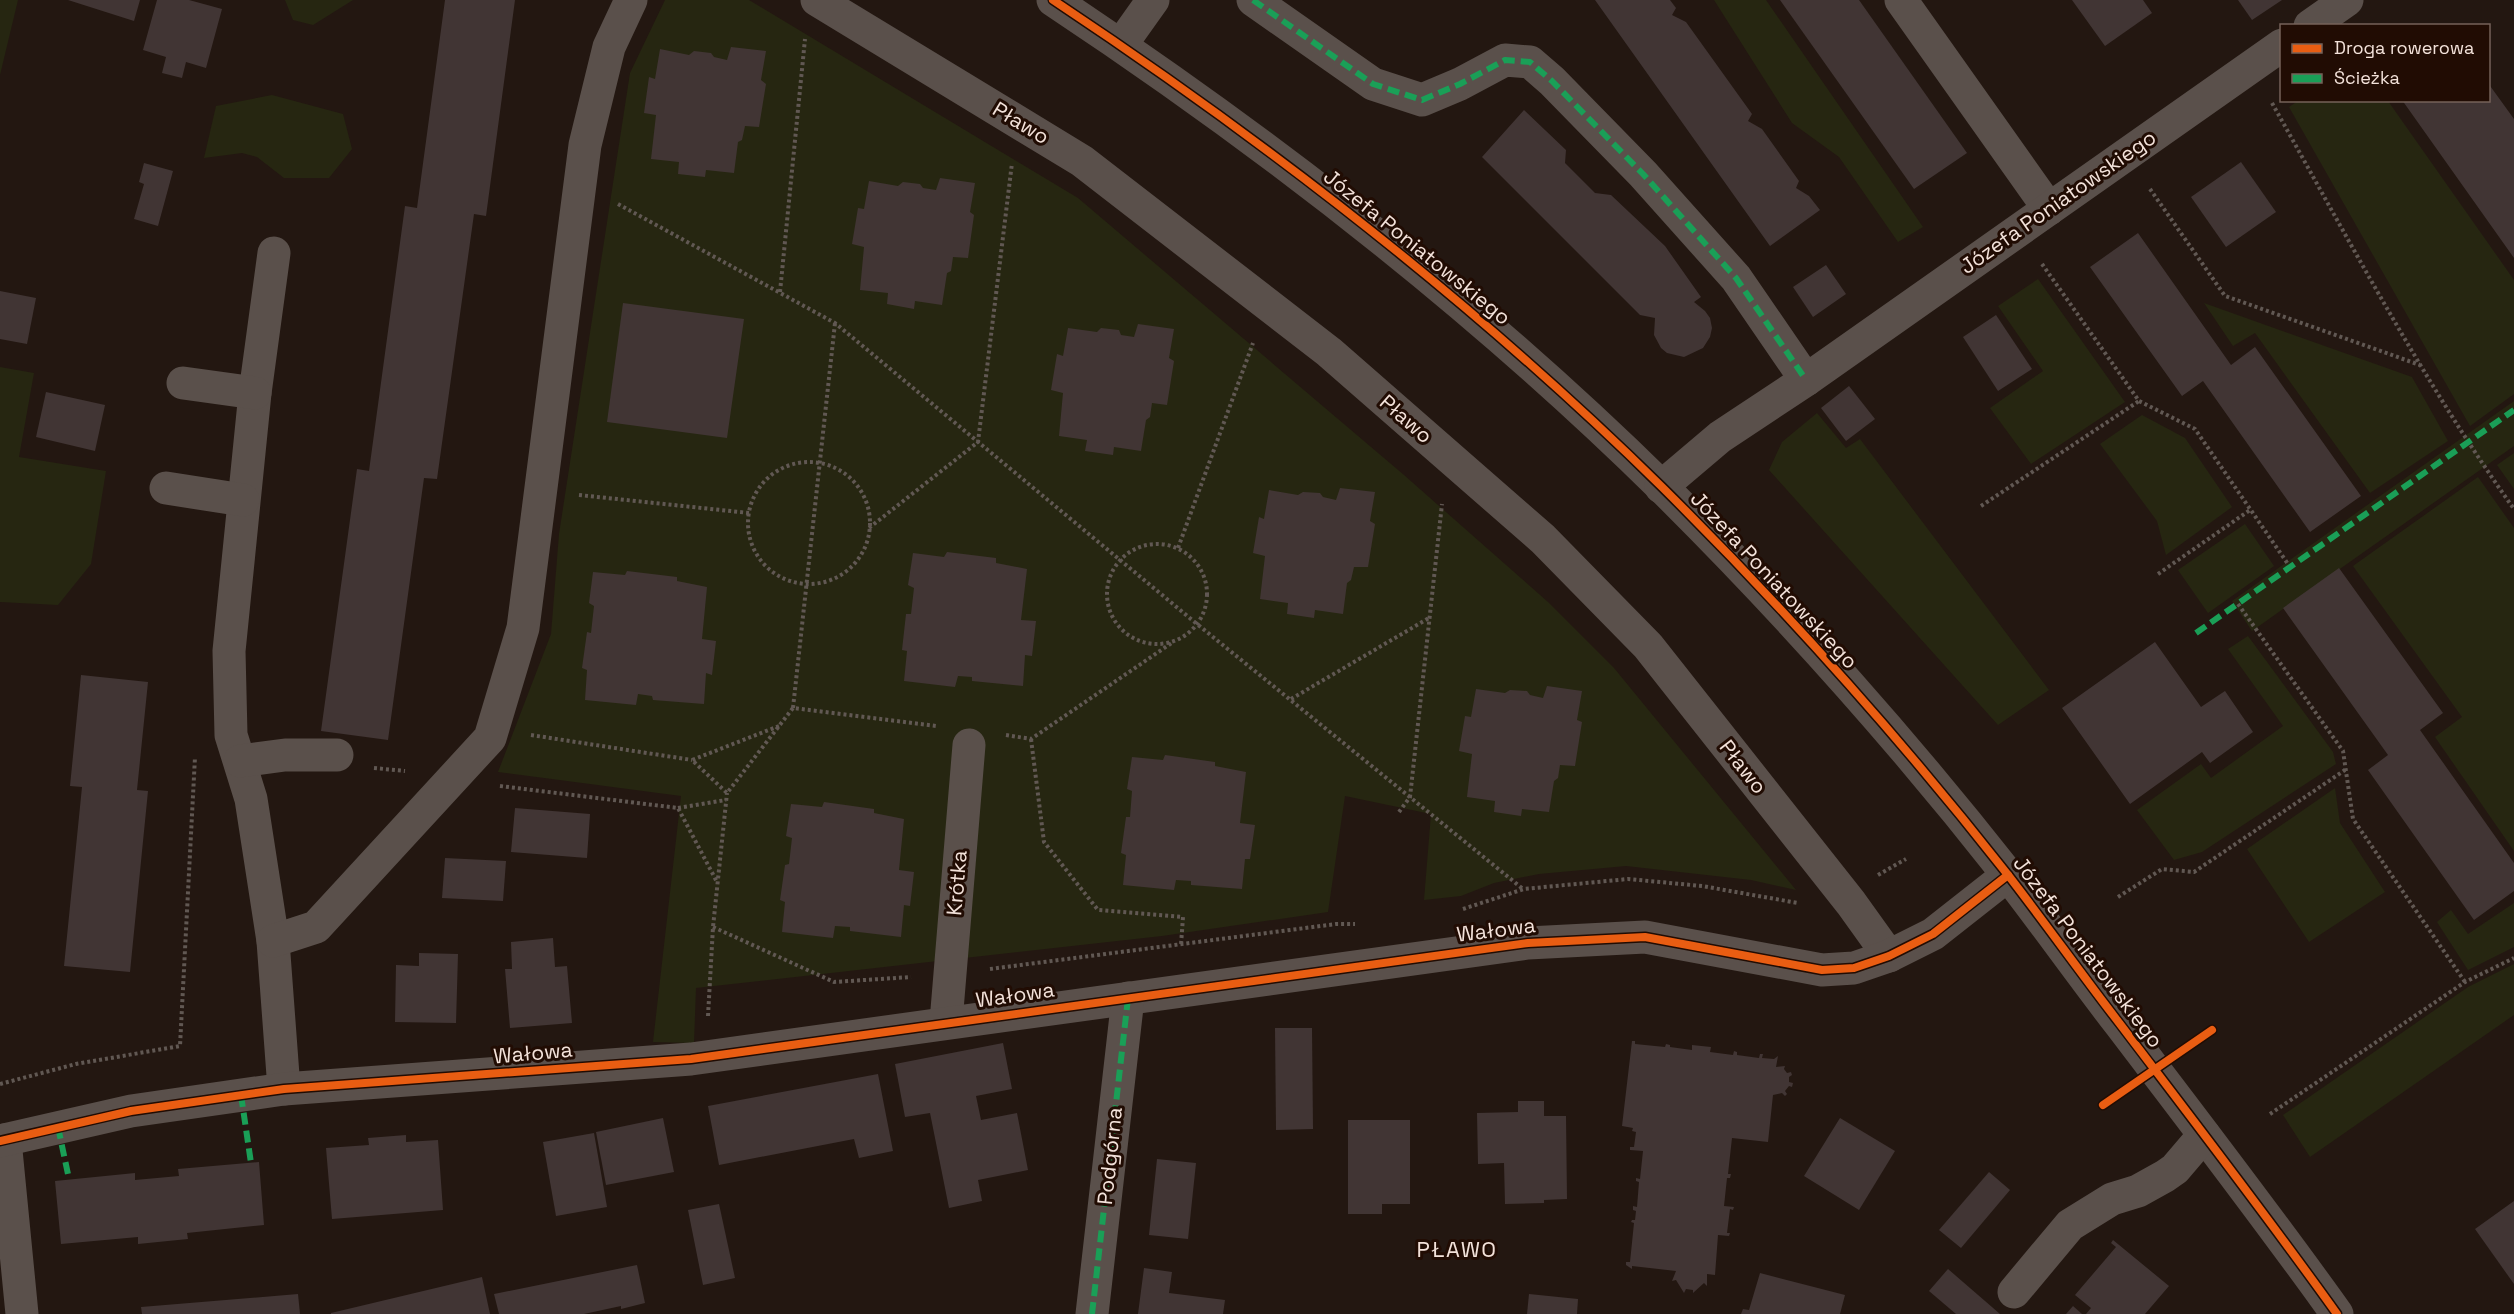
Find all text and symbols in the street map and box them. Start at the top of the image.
legend [2280,24,2490,102]
text: Droga rowerowa [2334,36,2474,59]
text: Ścieżka [2334,66,2400,89]
street label: Pławo [988,95,1055,150]
street label: Józefa Poniatowskiego [1954,124,2161,280]
street label: Józefa Poniatowskiego [1318,163,1517,331]
street label: Pławo [1374,388,1438,449]
street label: Józefa Poniatowskiego [1685,485,1864,674]
street label: Pławo [1714,734,1773,799]
street label: Krótka [940,849,973,917]
street label: Józefa Poniatowskiego [2007,850,2169,1053]
street label: Wałowa [1455,911,1537,948]
street label: Wałowa [974,976,1056,1013]
street label: Wałowa [492,1036,574,1069]
street label: Podgórna [1091,1106,1128,1206]
district label: PŁAWO [1416,1235,1498,1263]

